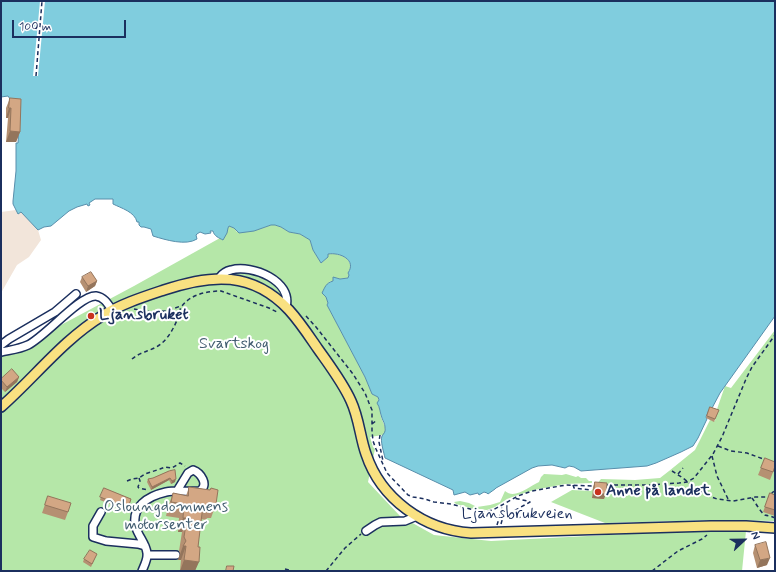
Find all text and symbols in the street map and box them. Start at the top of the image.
scale bar [14,12,128,38]
text: 100 m [19,19,51,35]
place label: Ljansbruket [99,306,188,326]
marker: Ljansbruket [86,311,96,321]
park label: Svartskog [199,335,269,355]
place label: Anne på landet [606,482,710,502]
marker: Anne på landet [593,487,603,497]
park label: Osloungdommens motorsenter [104,498,228,536]
street label: Ljansbrukveien [461,505,573,525]
north arrow [724,520,764,560]
text: N [747,529,763,542]

